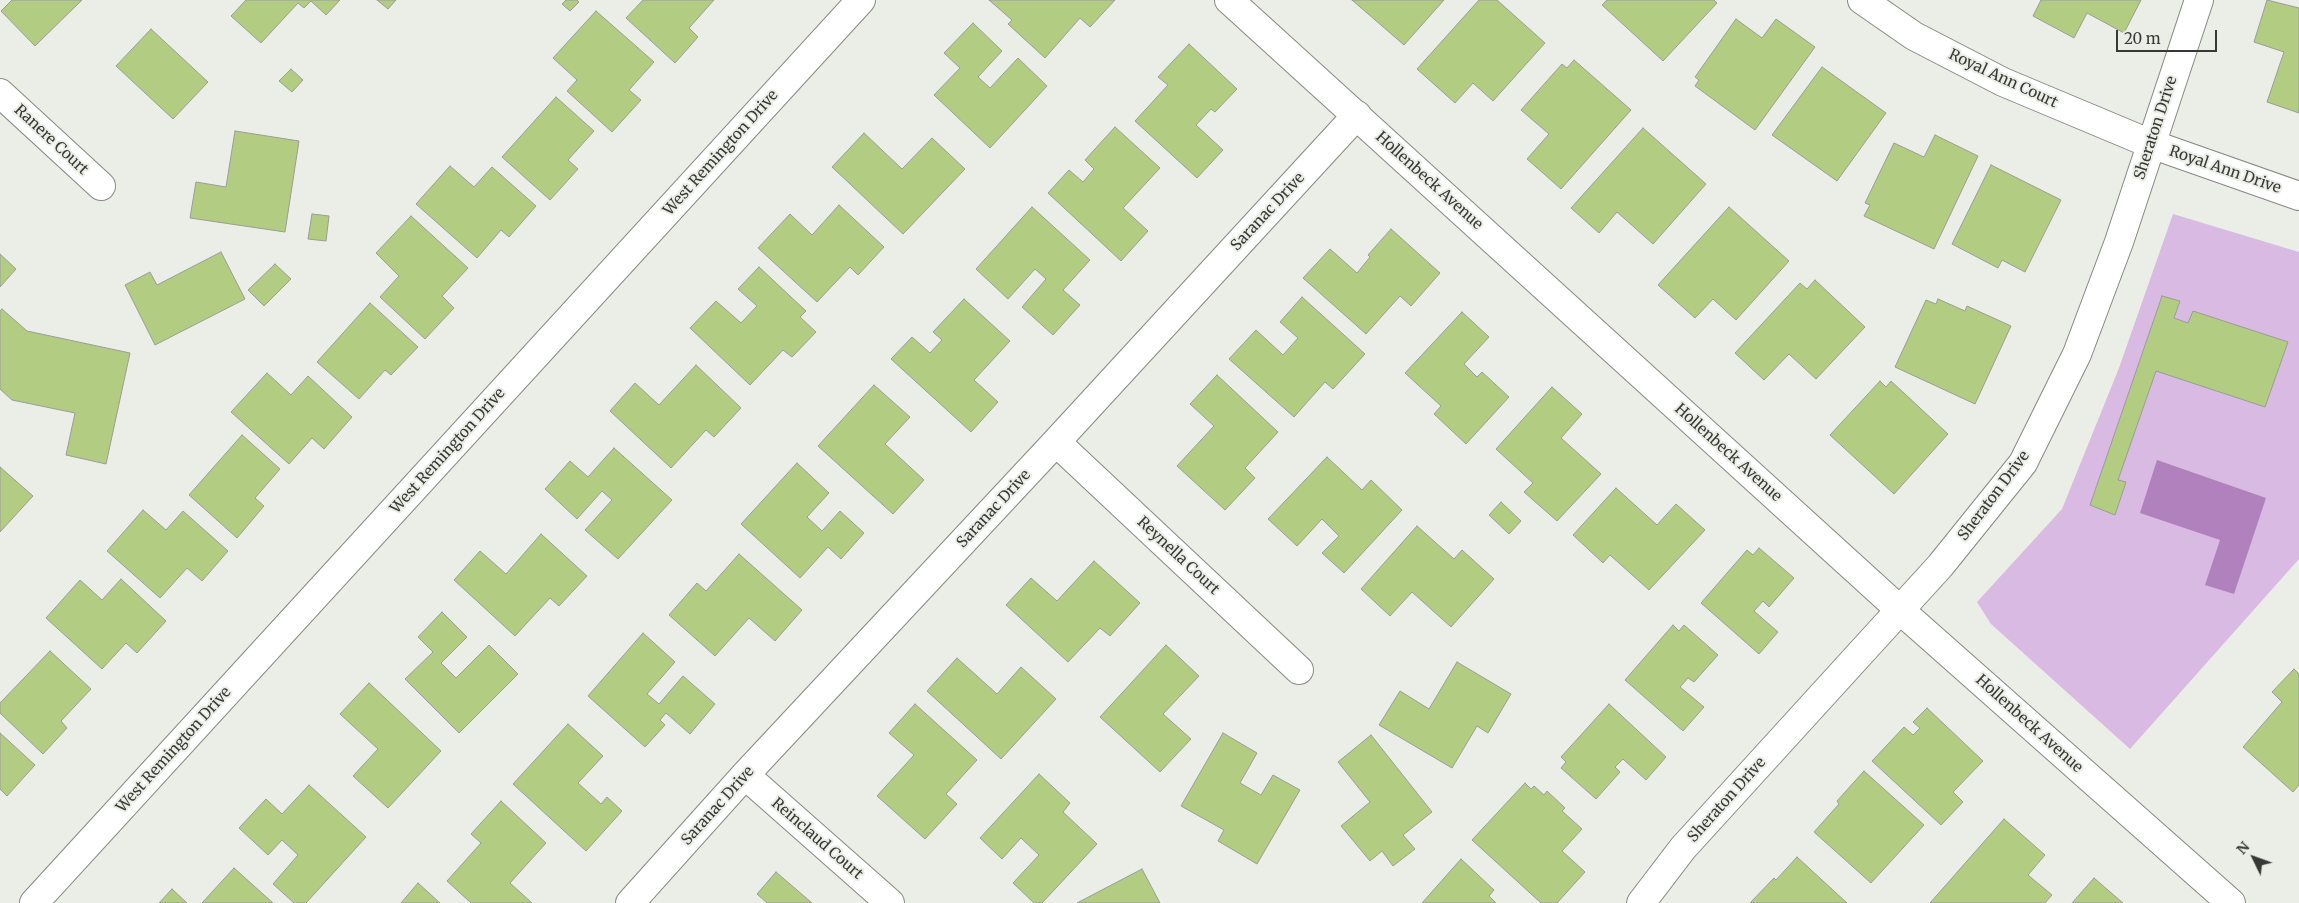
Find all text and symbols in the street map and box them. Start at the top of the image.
scale bar [2119,20,2220,52]
text: 20 m [2124,29,2161,48]
street label: Royal Ann Court [1946,46,2060,112]
street label: Sheraton Drive [2131,74,2181,182]
street label: West Remington Drive [660,87,782,219]
street label: Ranere Court [10,101,92,179]
street label: Hollenbeck Avenue [1372,128,1486,234]
street label: Royal Ann Drive [2167,142,2283,198]
street label: Saranac Drive [1227,169,1309,255]
street label: West Remington Drive [387,385,509,517]
street label: Hollenbeck Avenue [1671,400,1785,506]
street label: Sheraton Drive [1954,448,2034,544]
street label: Saranac Drive [953,466,1035,552]
street label: Reynella Court [1133,513,1223,599]
street label: Hollenbeck Avenue [1972,671,2086,777]
street label: West Remington Drive [113,684,235,816]
street label: Sheraton Drive [1684,754,1770,846]
street label: Saranac Drive [678,763,758,849]
street label: Reinclaud Court [768,794,866,884]
north arrow [2229,833,2279,883]
text: N [2232,838,2253,858]

